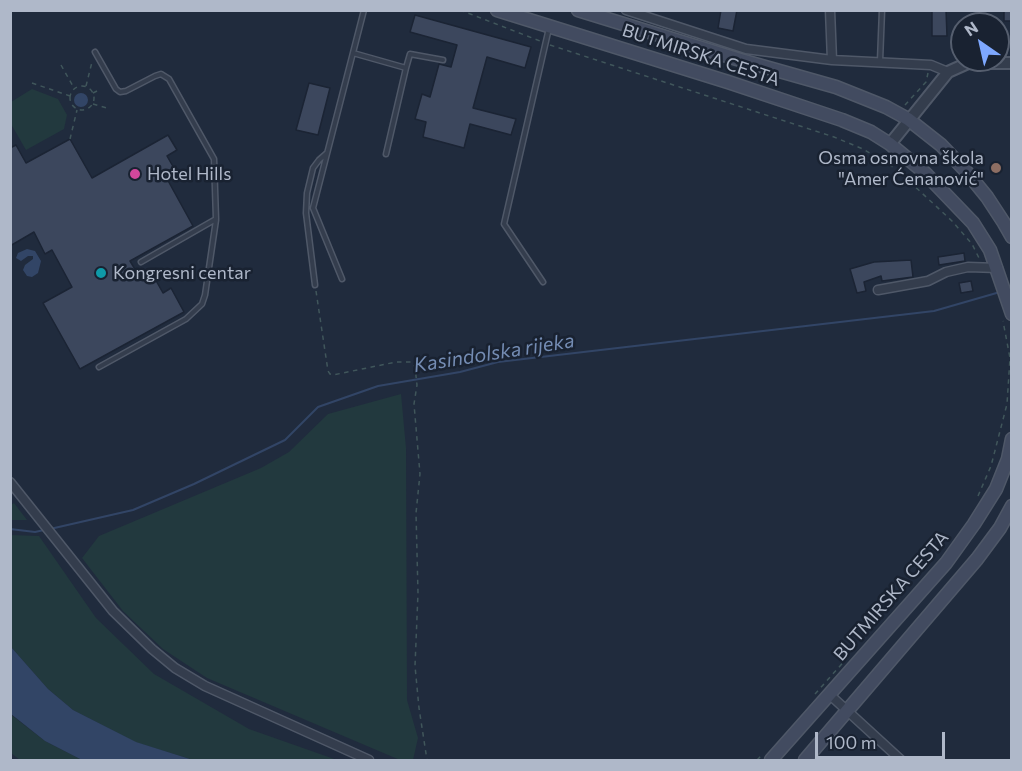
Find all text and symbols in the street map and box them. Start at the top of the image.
north arrow [950,12,1010,72]
text: N [960,17,981,40]
street label: BUTMIRSKA CESTA [620,19,782,91]
place label: Osma osnovna škola "Amer Ćenanović" [818,147,984,190]
marker: Osma osnovna škola "Amer Ćenanović" [989,161,1003,175]
place label: Hotel Hills [147,163,231,185]
marker: Hotel Hills [128,167,142,181]
place label: Kongresni centar [113,262,251,284]
marker: Kongresni centar [94,266,108,280]
water label: Kasindolska rijeka [412,328,576,378]
street label: BUTMIRSKA CESTA [829,527,953,665]
scale bar [818,720,948,758]
text: 100 m [826,731,876,753]

